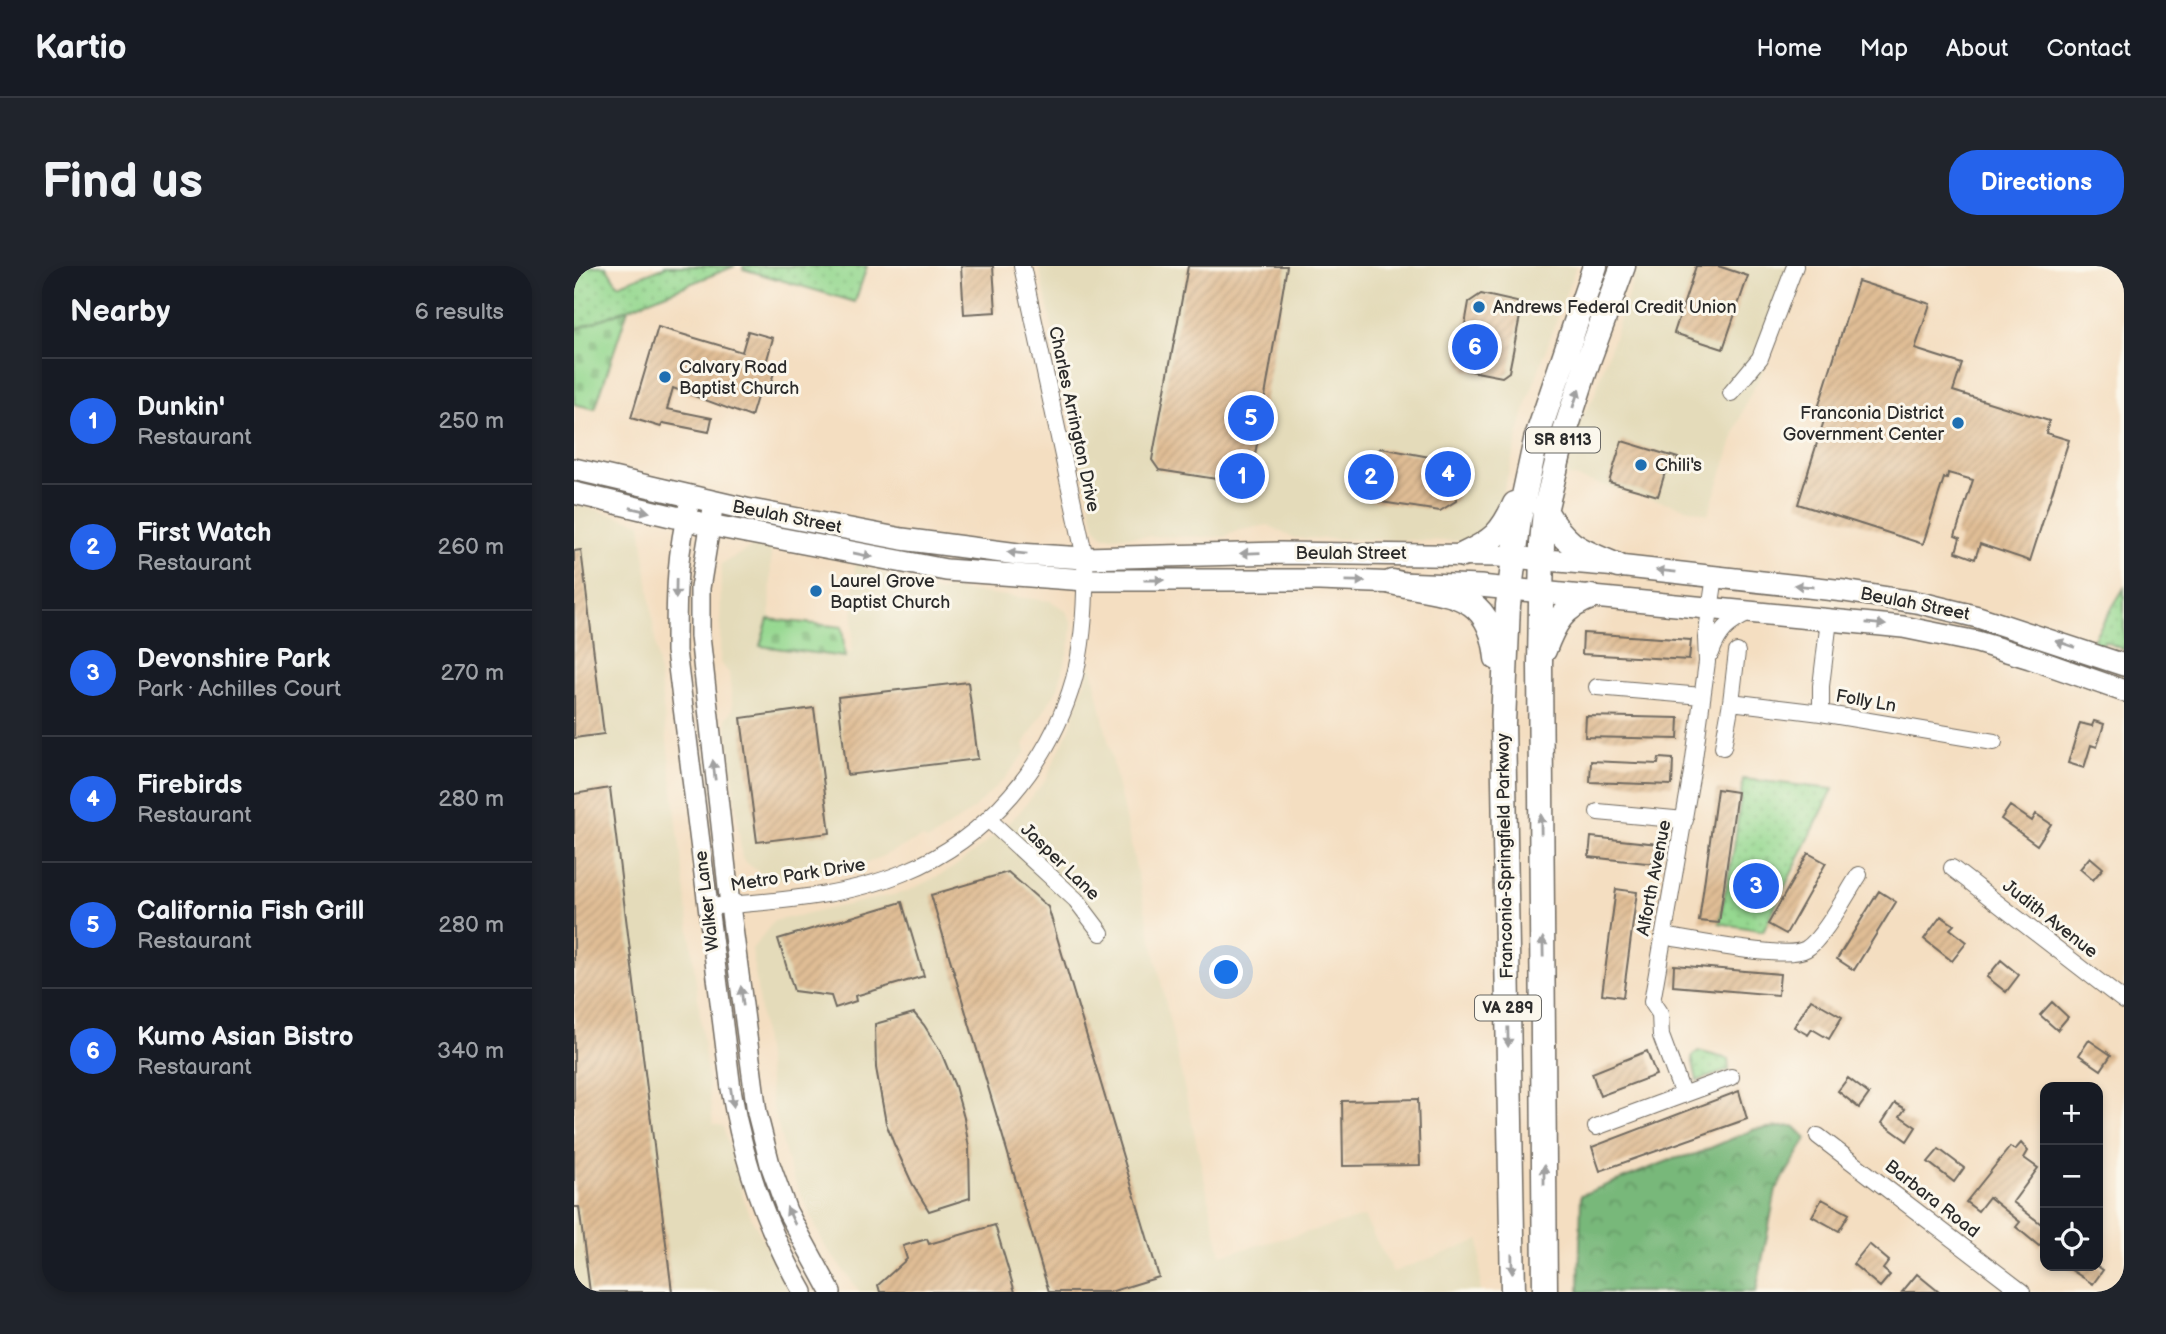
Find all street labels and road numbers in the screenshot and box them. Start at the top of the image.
street label: Charles Arrington Drive [1044,324,1104,514]
road number: SR 8113 [1526,428,1600,452]
street label: Beulah Street [731,496,844,538]
street label: Beulah Street [1296,543,1407,564]
street label: Beulah Street [1859,583,1972,625]
street label: Folly Ln [1834,685,1898,717]
street label: Franconia-Springfield Parkway [1492,732,1518,979]
street label: Alforth Avenue [1632,818,1676,938]
street label: Jasper Lane [1016,819,1104,905]
street label: Walker Lane [690,849,724,952]
street label: Metro Park Drive [729,854,867,896]
street label: Judith Avenue [1998,875,2102,963]
road number: VA 289 [1475,996,1541,1020]
street label: Barbara Road [1881,1156,1983,1242]

